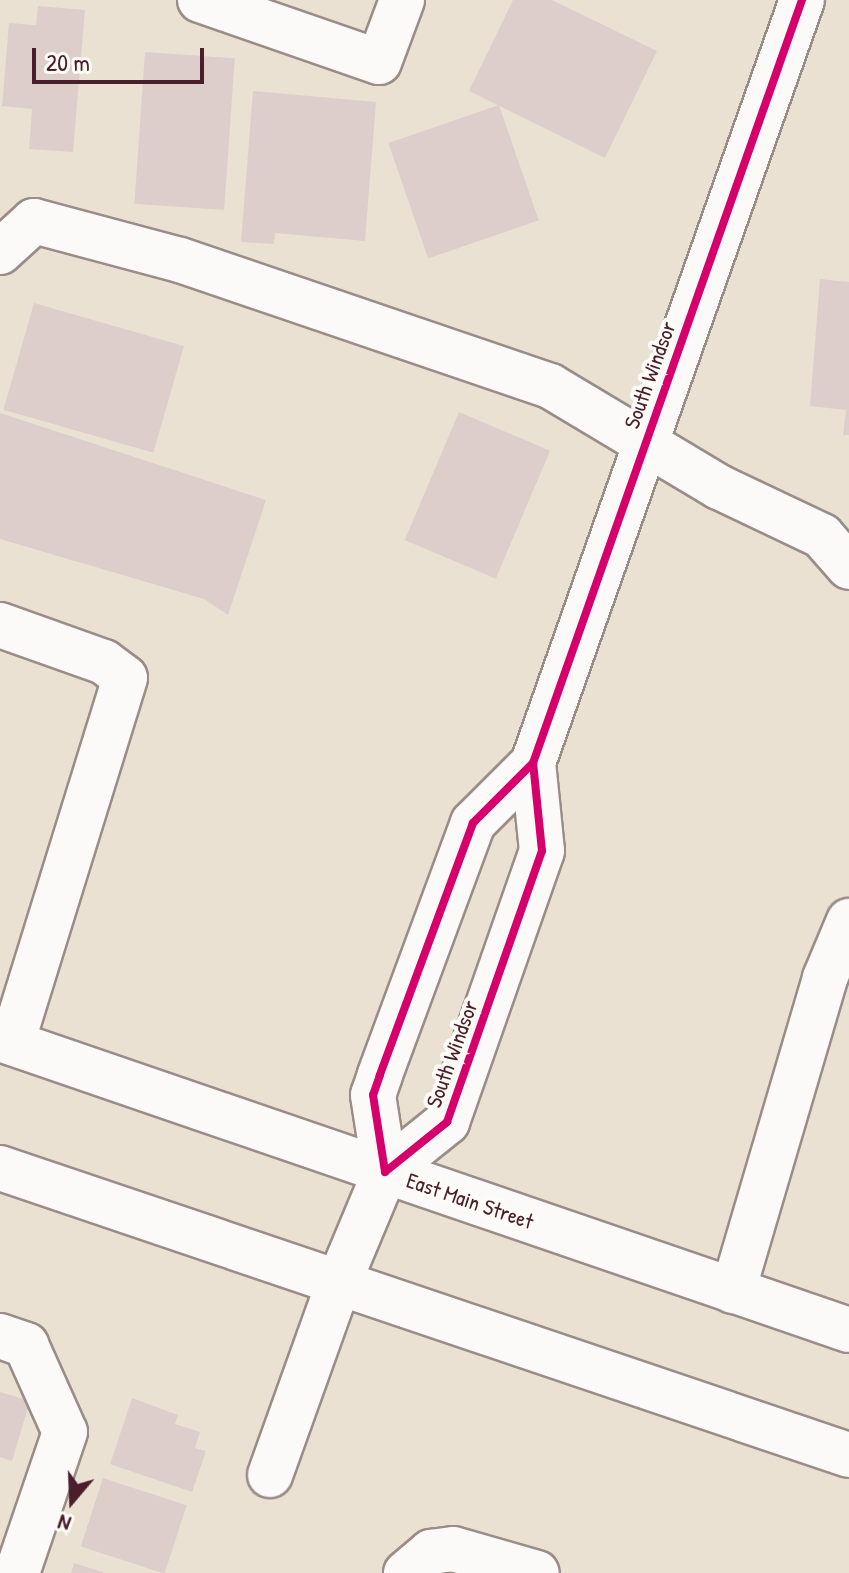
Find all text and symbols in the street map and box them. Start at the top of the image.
scale bar [36,32,208,82]
text: 20 m [46,46,90,78]
street label: South Windsor [618,318,682,432]
street label: South Windsor [420,997,484,1111]
street label: East Main Street [403,1167,537,1235]
north arrow [32,1461,112,1541]
text: N [54,1508,75,1540]

